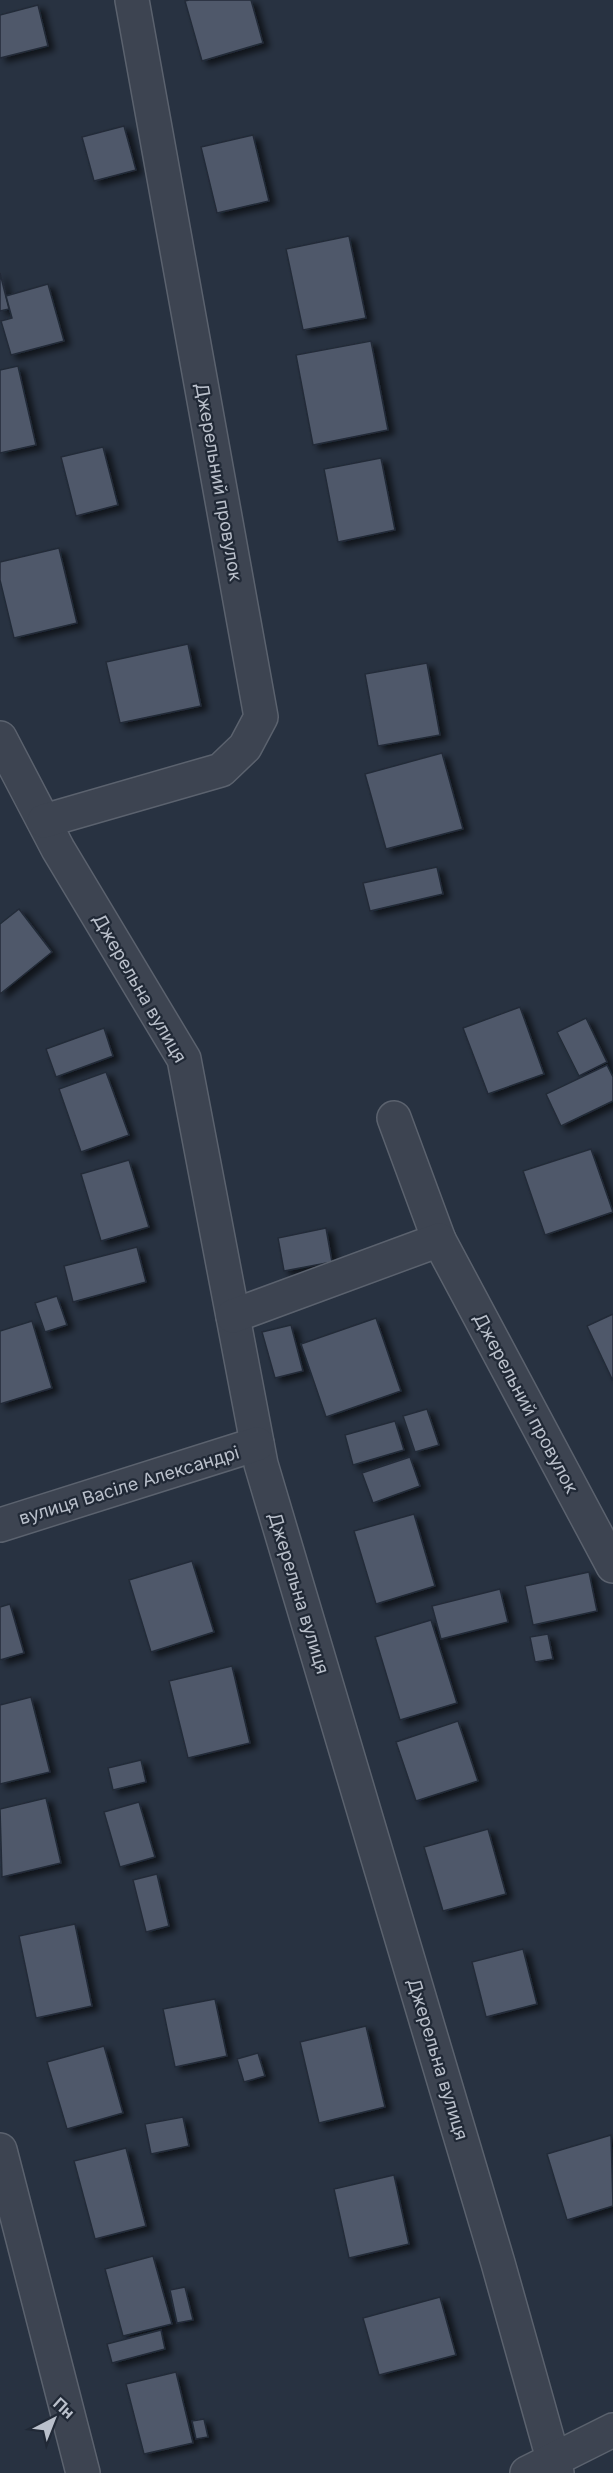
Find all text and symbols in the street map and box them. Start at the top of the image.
street label: Джерельний провулок [191,381,247,583]
street label: Джерельна вулиця [89,910,191,1066]
street label: Джерельний провулок [470,1309,583,1497]
street label: вулиця Васіле Александрі [16,1441,242,1529]
street label: Джерельна вулиця [264,1509,334,1677]
street label: Джерельна вулиця [403,1975,473,2143]
north arrow [24,2389,84,2449]
text: Пн [49,2393,79,2423]

